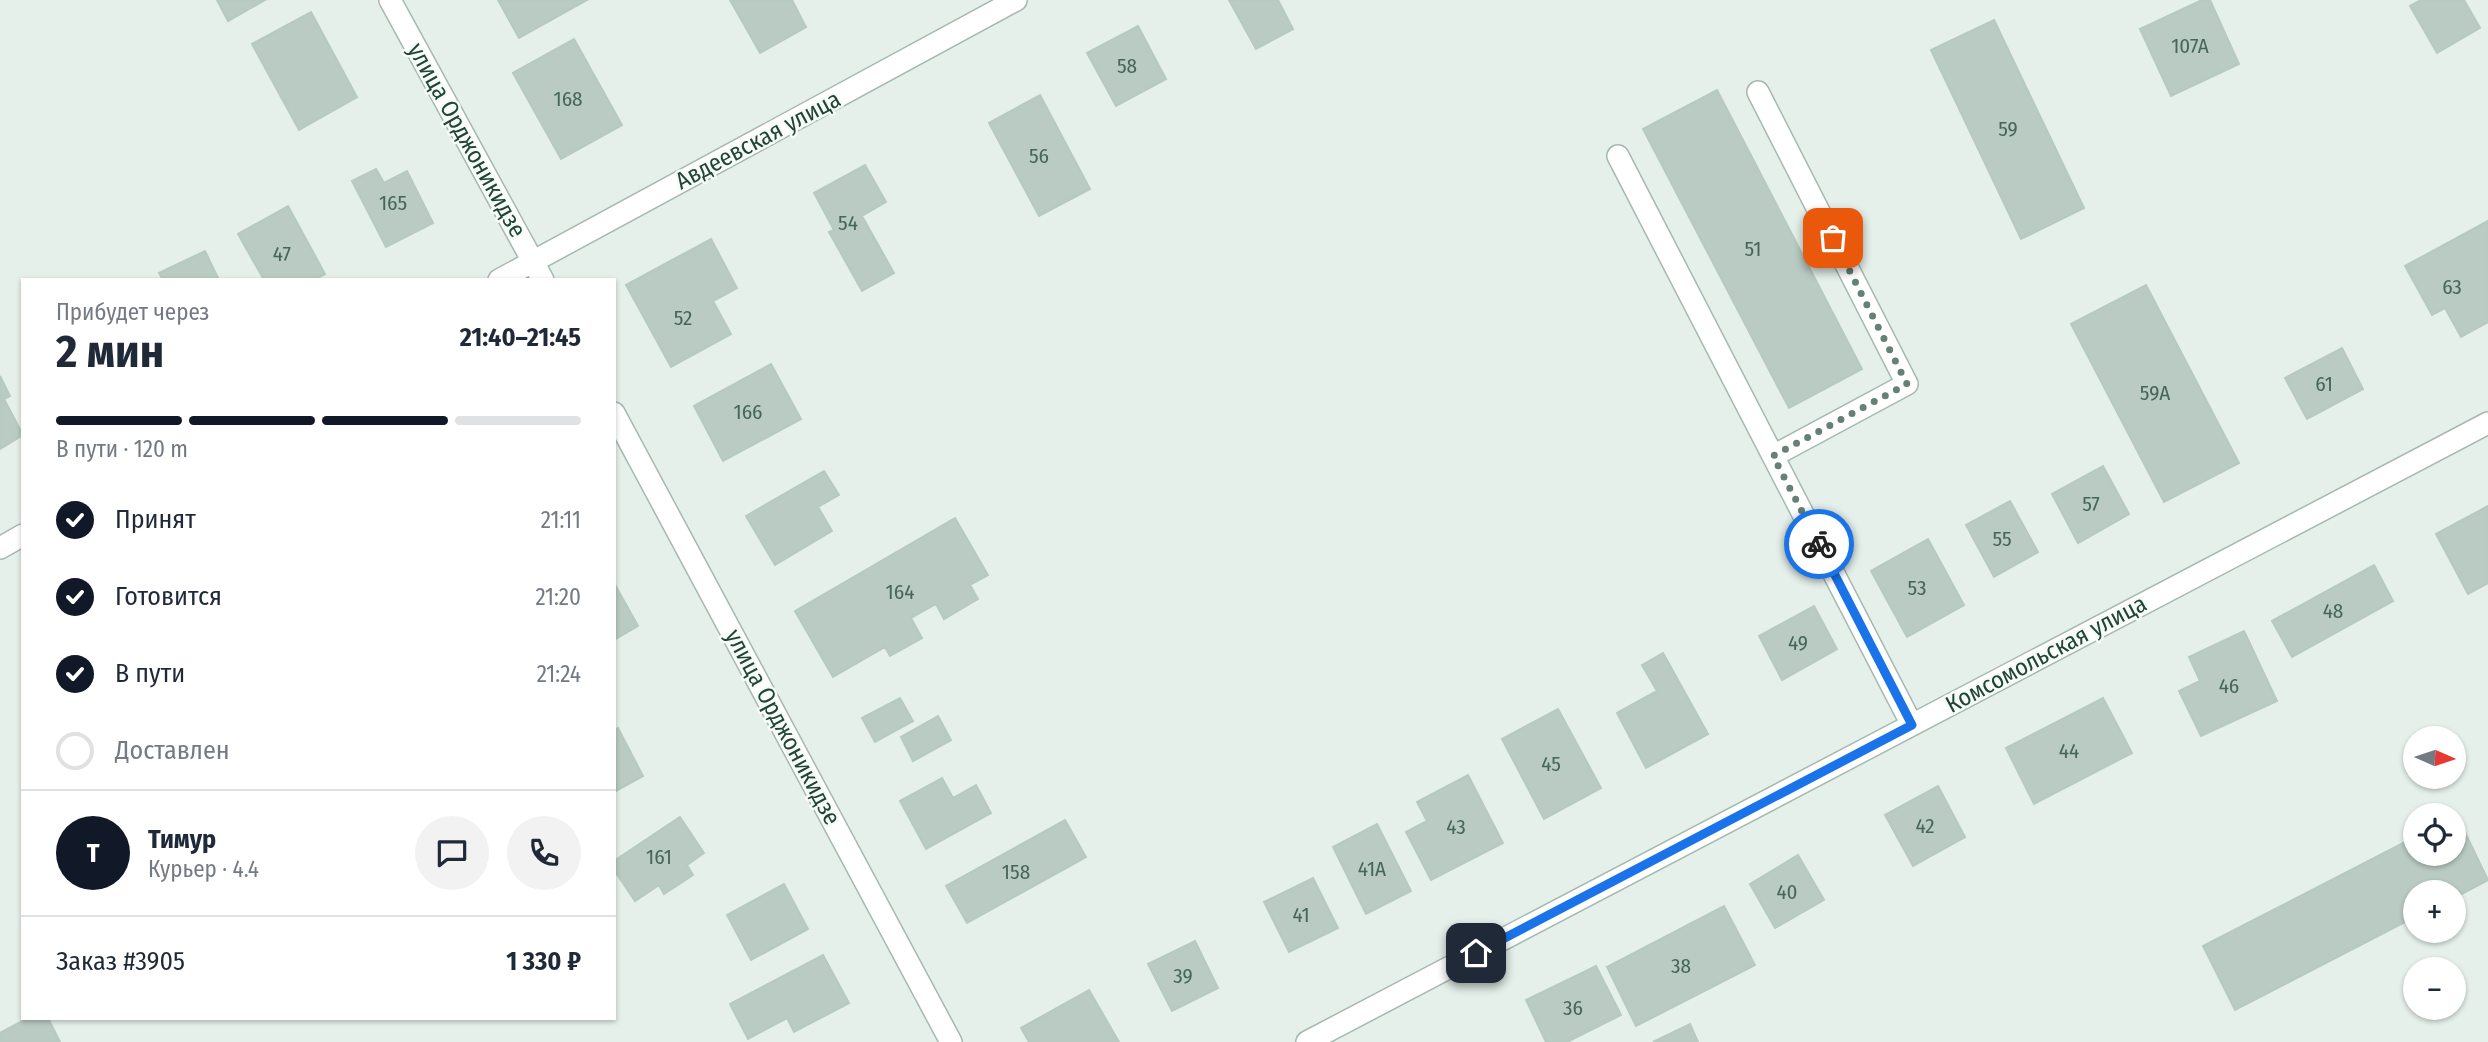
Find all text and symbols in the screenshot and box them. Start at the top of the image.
house number: 107А [2171,33,2209,59]
street label: улица Орджоникидзе [402,38,532,242]
house number: 58 [1117,53,1137,79]
street label: Авдеевская улица [671,85,845,195]
house number: 168 [553,86,583,112]
house number: 59 [1998,116,2018,142]
house number: 56 [1029,143,1049,169]
house number: 165 [379,190,407,216]
pin [1803,208,1863,268]
house number: 54 [838,210,858,236]
icon: bag [1814,219,1852,257]
house number: 51 [1745,236,1761,262]
house number: 47 [273,241,291,267]
house number: 63 [2442,274,2462,300]
text: Прибудет через [56,298,209,326]
house number: 52 [674,305,692,331]
text: 21:40–21:45 [460,322,581,353]
text: 2 мин [56,324,164,379]
house number: 61 [2315,371,2333,397]
house number: 59А [2140,380,2170,406]
house number: 166 [733,399,763,425]
text: В пути · 120 m [56,435,188,463]
house number: 57 [2082,491,2100,517]
icon: check [56,501,94,539]
text: Принят [115,504,196,535]
text: 21:11 [541,506,581,534]
courier [1784,509,1854,579]
icon: bike [1800,525,1838,563]
house number: 55 [1992,526,2012,552]
house number: 53 [1908,575,1926,601]
icon: check [56,578,94,616]
house number: 164 [886,579,914,605]
text: Готовится [115,581,222,612]
text: 21:20 [535,583,581,611]
street label: Комсомольская улица [1941,589,2151,719]
house number: 48 [2323,598,2343,624]
street label: улица Орджоникидзе [720,624,846,830]
house number: 49 [1788,630,1808,656]
icon: check [56,655,94,693]
text: В пути [115,658,185,689]
text: 21:24 [537,660,581,688]
house number: 46 [2219,673,2239,699]
north arrow [2403,726,2466,789]
map controls [2403,726,2466,1020]
text: Доставлен [115,735,230,766]
house number: 44 [2059,738,2079,764]
house number: 45 [1541,751,1561,777]
button: locate [2403,803,2466,866]
house number: 42 [1915,813,1935,839]
house number: 43 [1446,814,1466,840]
button: chat [415,816,489,890]
button: phone [507,816,581,890]
text: Тимур [148,824,216,855]
text: Т [87,838,99,869]
house number: 161 [646,844,672,870]
text: Курьер · 4.4 [148,855,259,883]
house number: 41А [1358,856,1386,882]
house number: 158 [1002,859,1030,885]
house number: 40 [1776,879,1798,905]
button: + [2403,880,2466,943]
house number: 41 [1292,902,1310,928]
pin [1446,923,1506,983]
icon: home [1457,934,1495,972]
text: Заказ #3905 [56,946,185,977]
text: 1 330 ₽ [506,946,581,977]
house number: 38 [1671,953,1691,979]
button: − [2403,957,2466,1020]
house number: 39 [1173,963,1193,989]
house number: 36 [1563,995,1583,1021]

